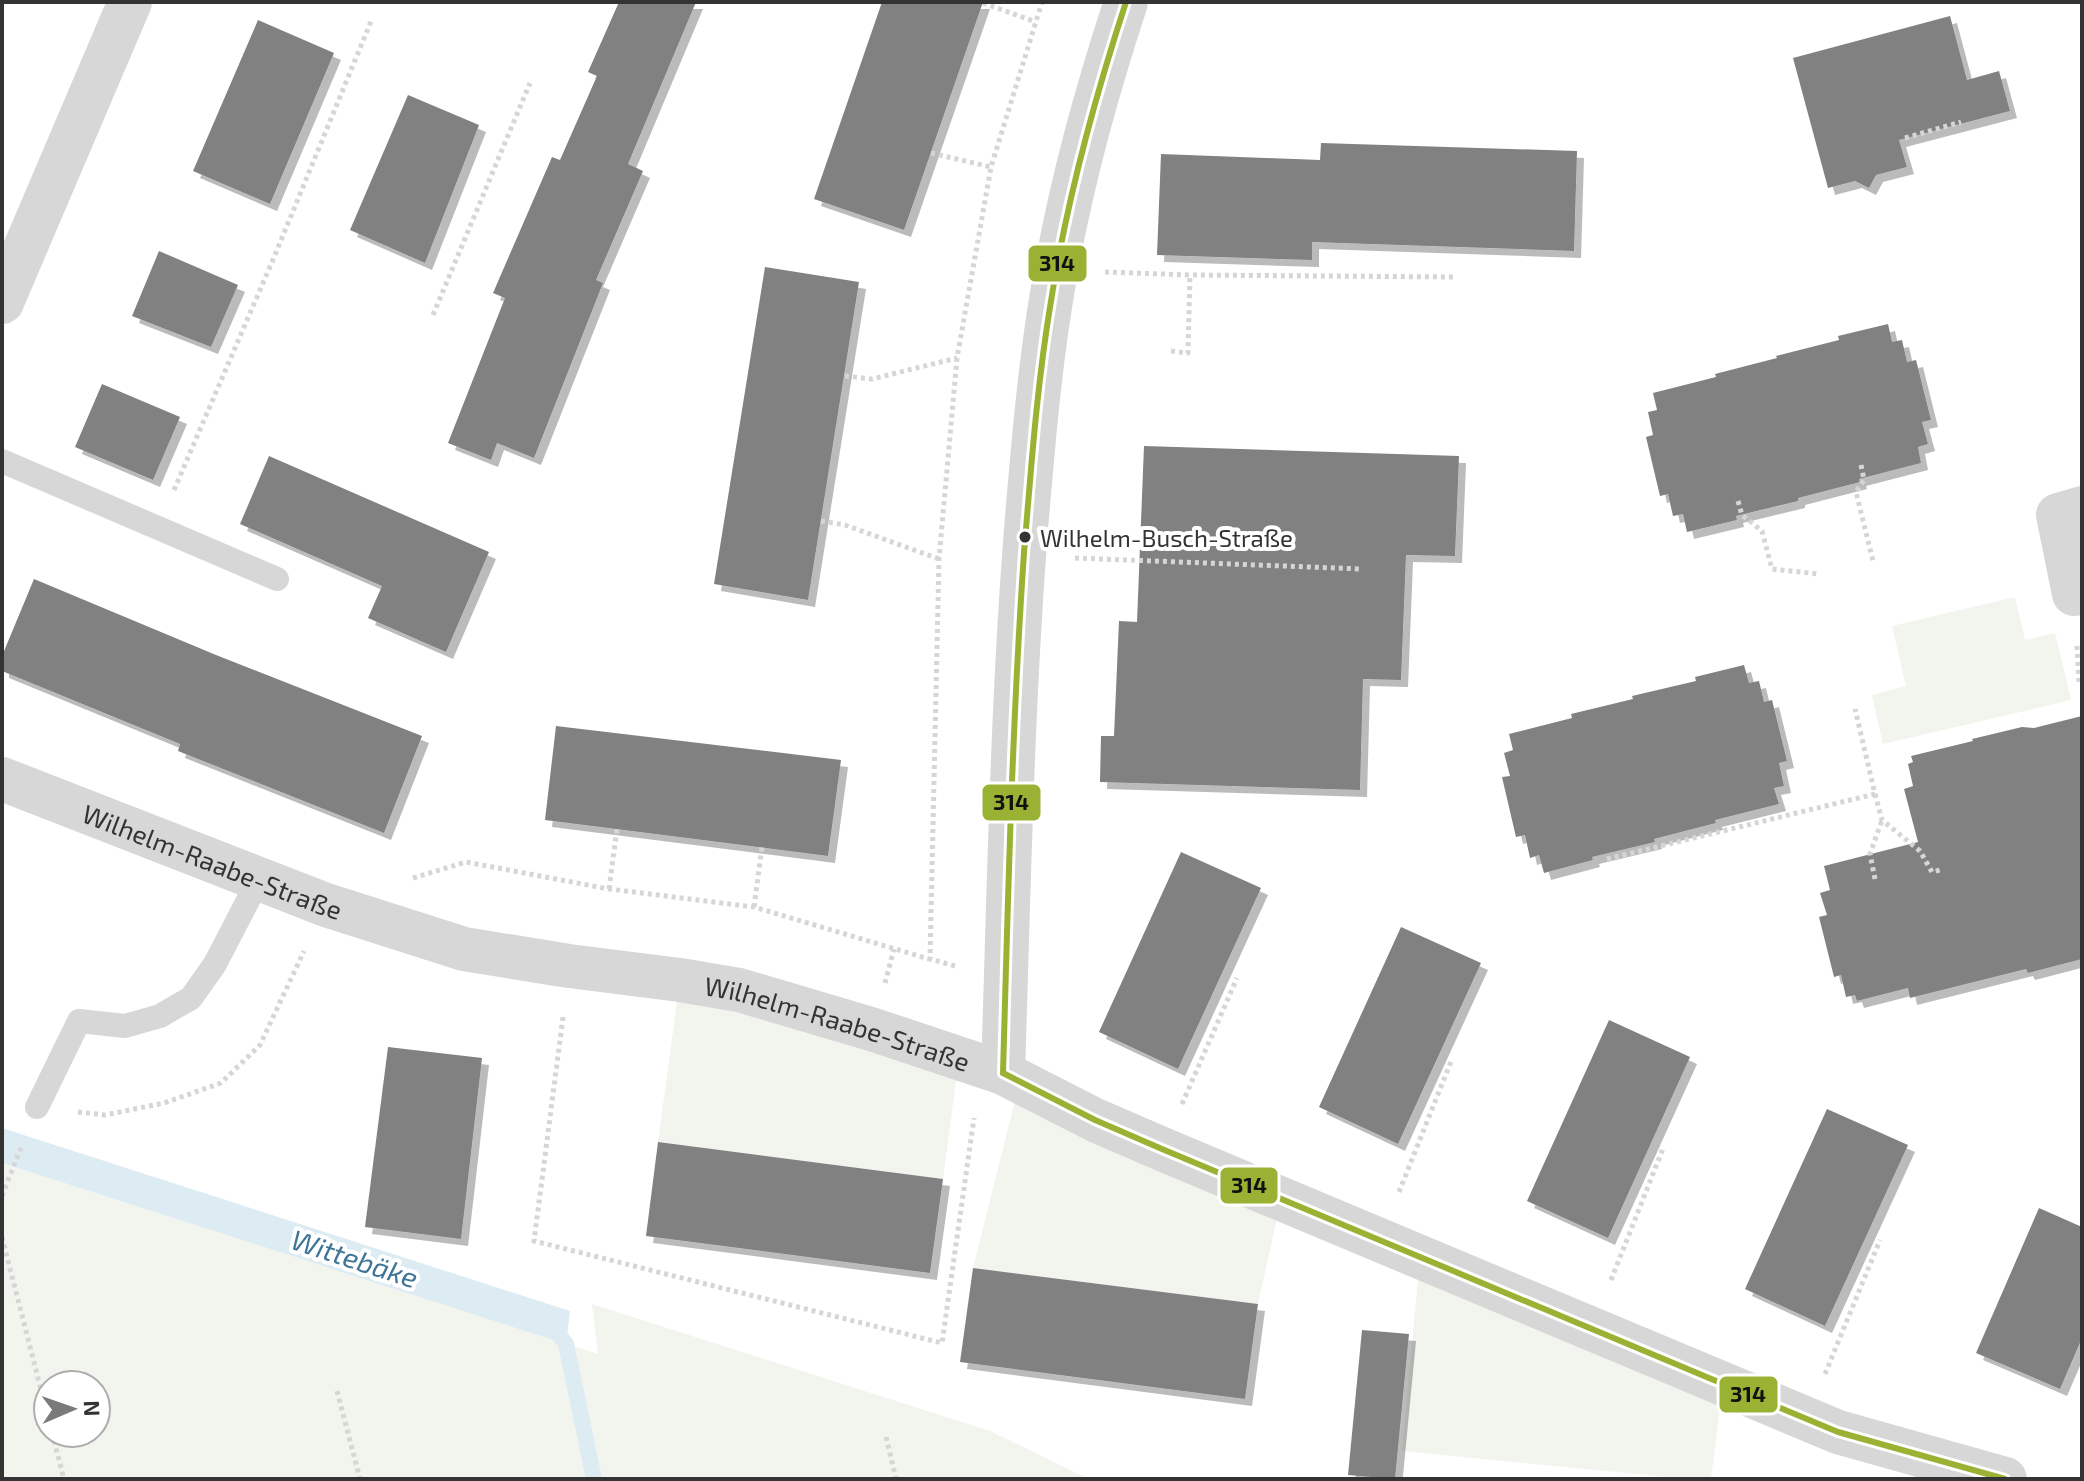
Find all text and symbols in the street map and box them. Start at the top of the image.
line badge: 314 [1027,244,1088,283]
text: 314 [1039,249,1075,275]
place label: Wilhelm-Busch-Straße [1040,523,1293,552]
marker: Wilhelm-Busch-Straße [1017,529,1033,545]
line badge: 314 [981,783,1042,822]
text: 314 [993,788,1029,814]
street label: Wilhelm-Raabe-Straße [79,797,346,925]
street label: Wilhelm-Raabe-Straße [703,969,974,1076]
line badge: 314 [1219,1166,1279,1205]
text: 314 [1231,1171,1267,1197]
water label: Wittebäke [287,1222,423,1294]
north arrow [32,1369,112,1449]
line badge: 314 [1718,1375,1779,1414]
text: 314 [1730,1380,1766,1406]
text: N [80,1400,106,1417]

